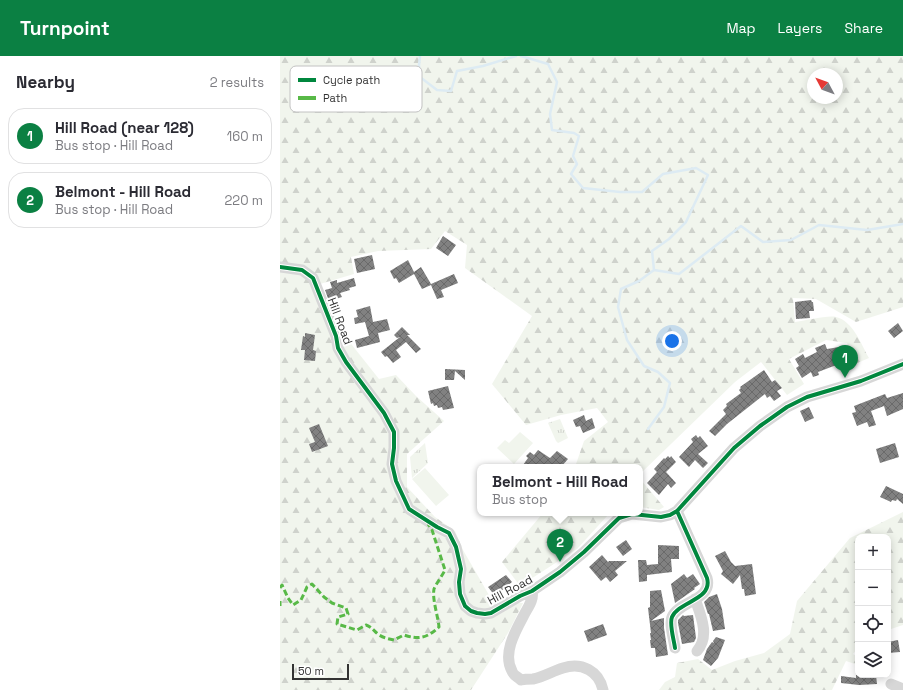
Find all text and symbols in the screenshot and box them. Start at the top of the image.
text: Turnpoint [20,16,110,41]
text: Map [726,19,756,37]
text: Layers [778,19,822,37]
text: Share [844,19,883,37]
legend [290,66,422,112]
north arrow [807,68,843,104]
text: Nearby [16,71,75,93]
text: Cycle path [323,73,380,87]
text: 2 results [210,74,264,91]
text: Path [323,91,347,105]
text: Hill Road (near 128) [55,118,194,137]
text: 1 [27,128,33,145]
text: 160 m [227,128,263,145]
text: Bus stop · Hill Road [55,137,173,154]
text: Belmont - Hill Road [55,182,191,201]
text: 2 [26,192,34,209]
text: 220 m [224,192,263,209]
text: Bus stop · Hill Road [55,201,173,218]
street label: Hill Road [324,295,356,347]
your location [662,331,682,351]
pin: 1 [832,345,858,378]
popup [477,464,643,516]
text: Belmont - Hill Road [492,472,628,491]
text: Bus stop [492,491,548,508]
pin: 2 [547,529,573,562]
map controls [855,534,891,678]
button: + [855,534,891,570]
button: − [855,570,891,606]
street label: Hill Road [485,571,535,609]
button: locate [855,606,891,642]
button: layers [855,642,891,678]
scale bar [292,662,349,681]
text: 50 m [298,664,324,678]

